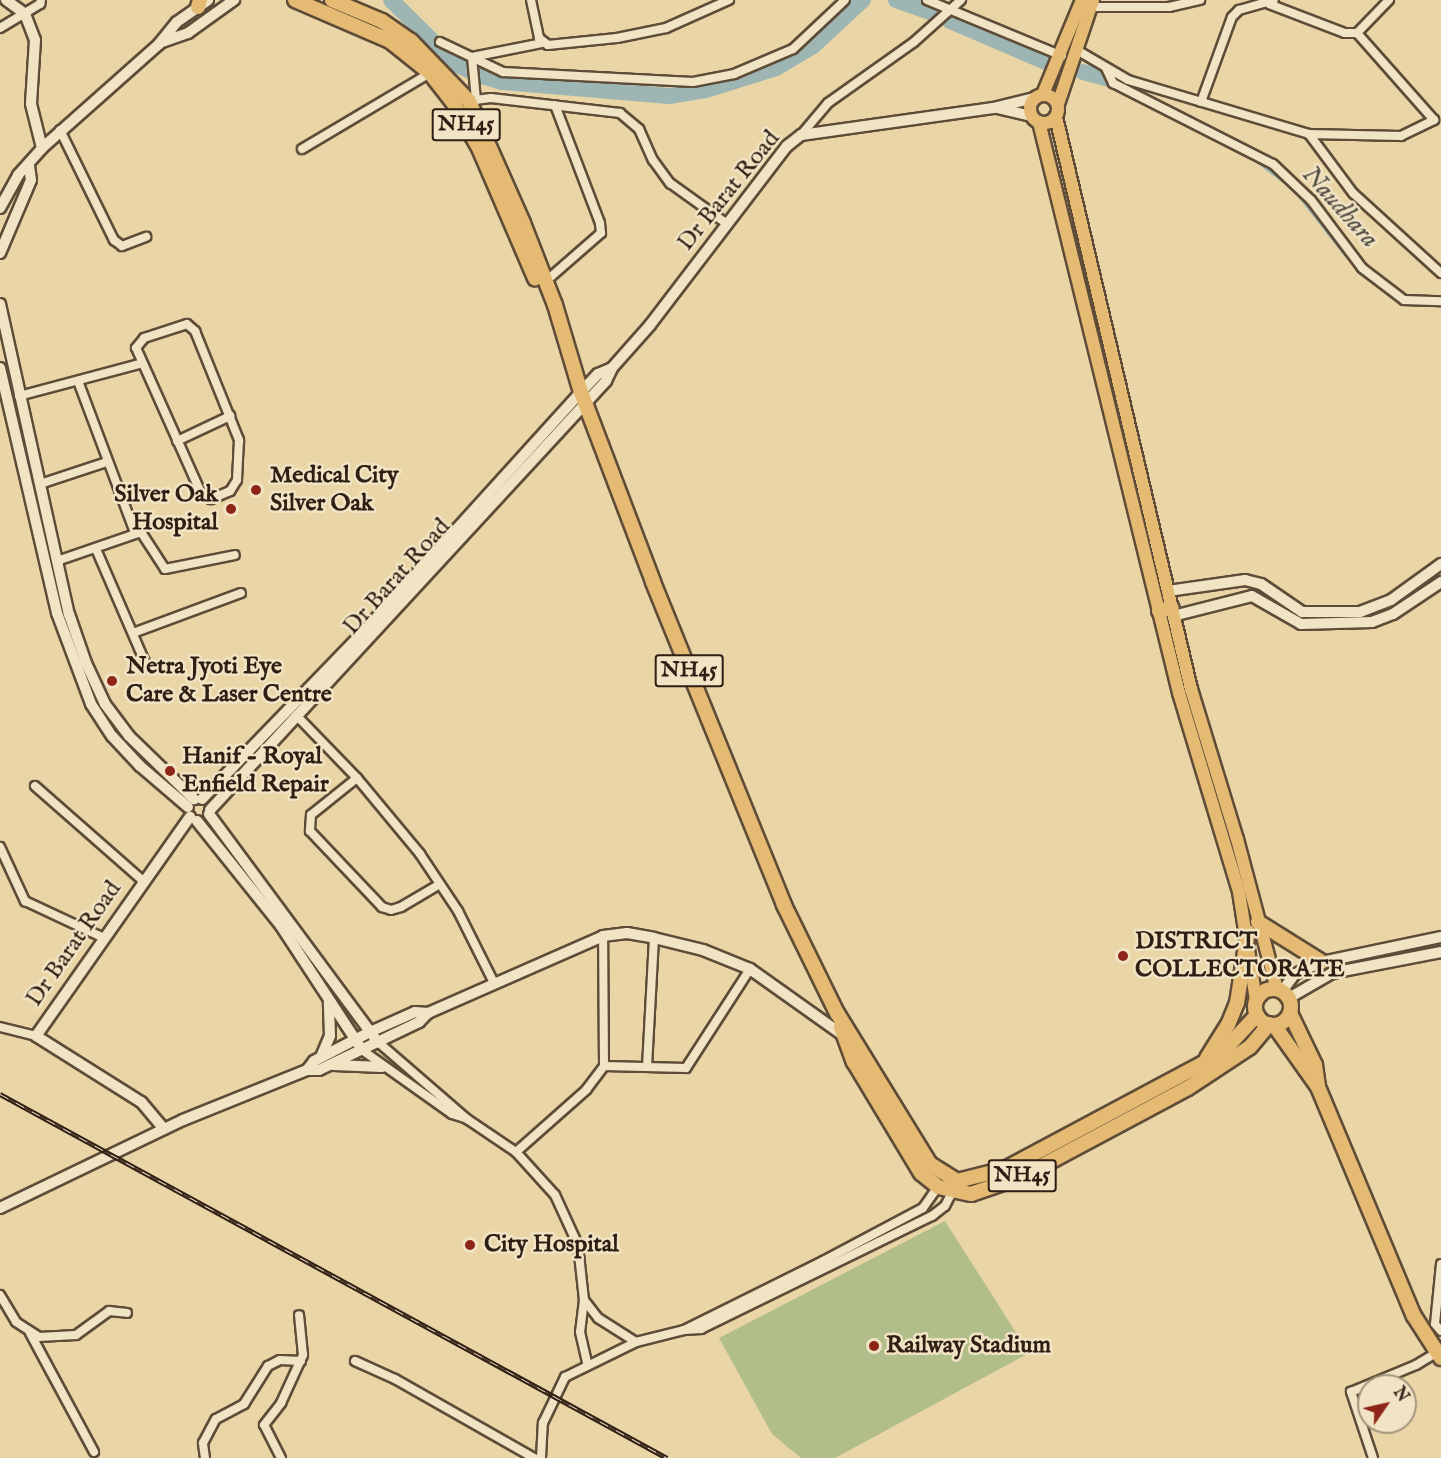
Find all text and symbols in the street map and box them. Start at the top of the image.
road number: NH45 [432,106,500,144]
street label: Dr Barat Road [672,125,786,257]
water label: Naudhara [1295,160,1385,254]
place label: Medical City Silver Oak [270,462,398,518]
place label: Silver Oak Hospital [114,481,218,537]
marker: Medical City Silver Oak [247,481,265,499]
marker: Silver Oak Hospital [222,500,240,518]
street label: Dr Barat Road [337,513,457,641]
road number: NH45 [654,652,724,690]
place label: Netra Jyoti Eye Care & Laser Centre [126,653,332,709]
marker: Netra Jyoti Eye Care & Laser Centre [103,672,121,690]
place label: Hanif - Royal Enfield Repair [182,743,329,799]
marker: Hanif - Royal Enfield Repair [163,764,177,778]
street label: Dr Barat Road [20,876,128,1012]
place label: DISTRICT COLLECTORATE [1135,928,1345,984]
marker: DISTRICT COLLECTORATE [1116,949,1130,963]
road number: NH45 [988,1157,1056,1195]
place label: City Hospital [484,1231,619,1259]
marker: City Hospital [461,1236,479,1254]
place label: Railway Stadium [886,1332,1051,1360]
marker: Railway Stadium [867,1339,881,1353]
north arrow [1357,1374,1417,1434]
text: N [1388,1384,1412,1406]

